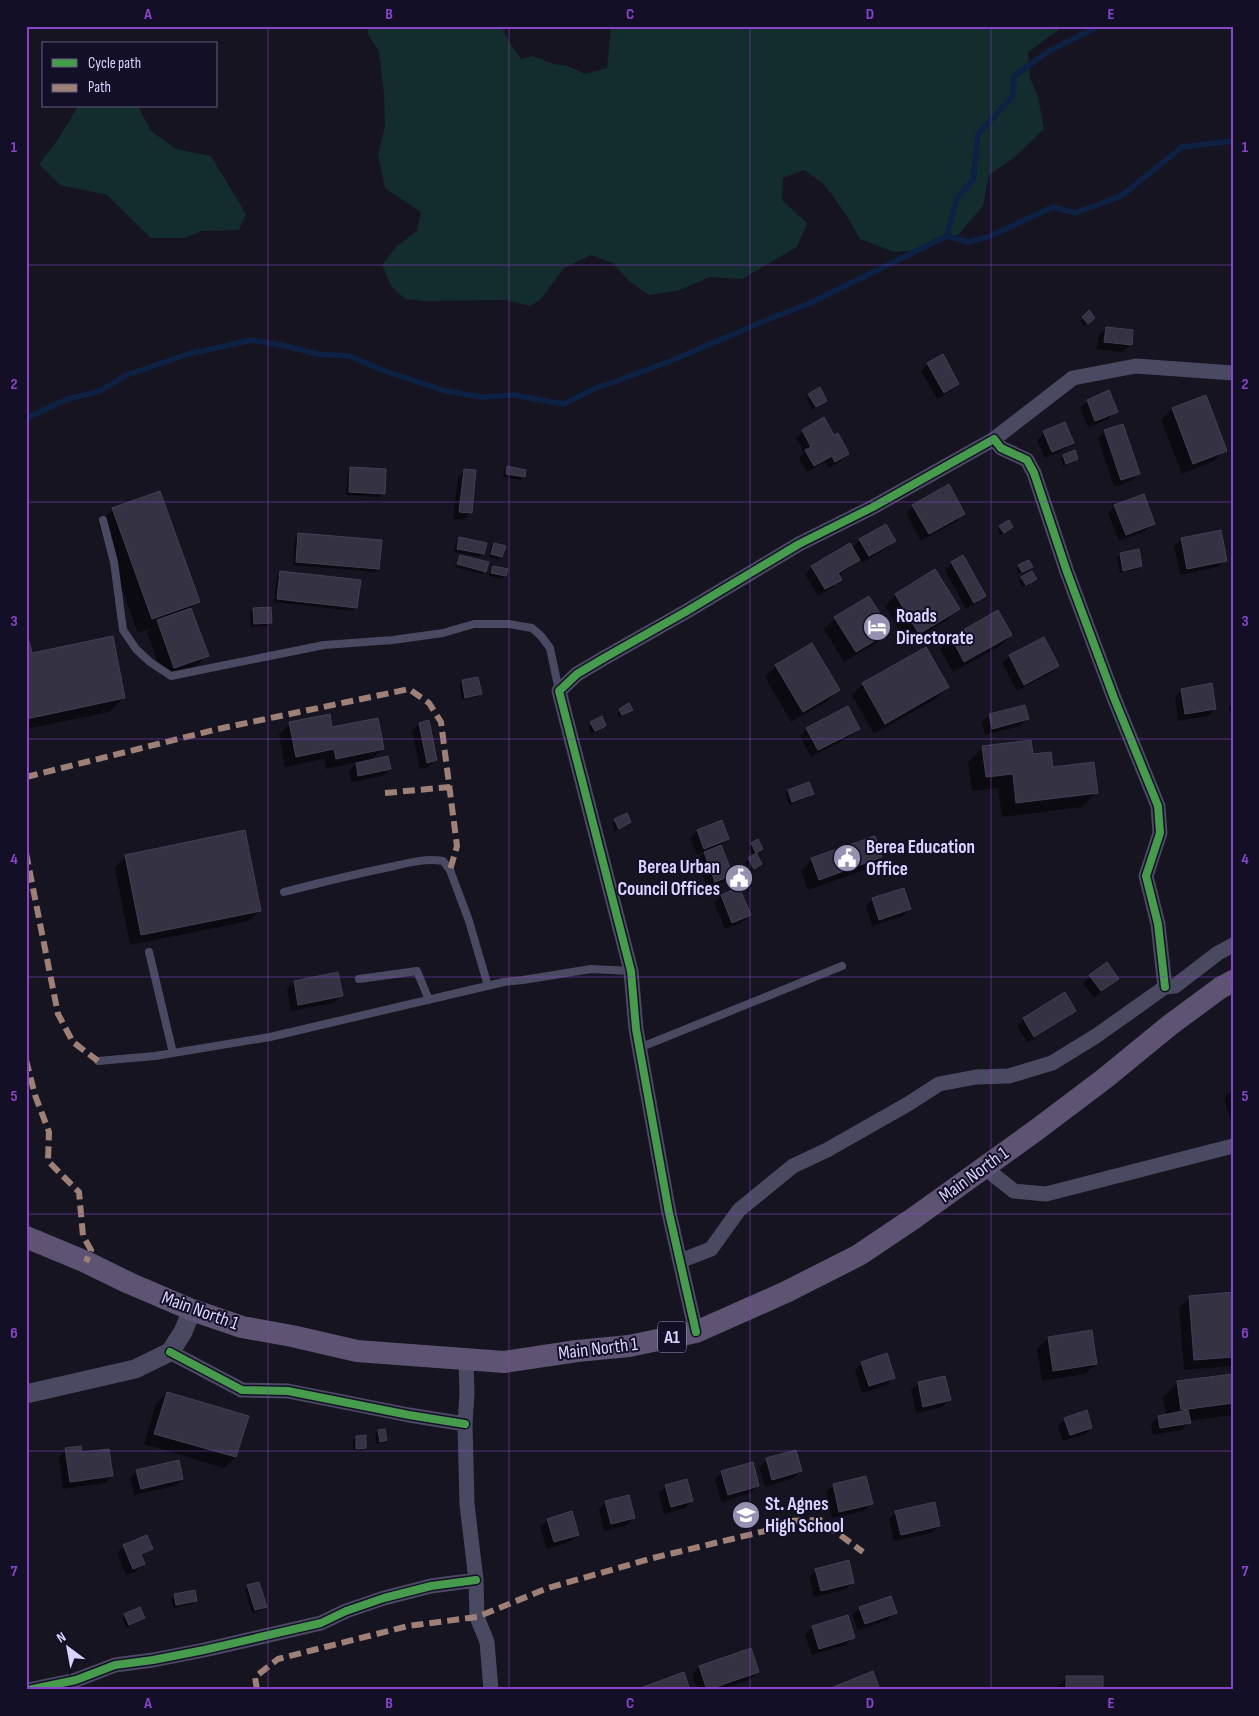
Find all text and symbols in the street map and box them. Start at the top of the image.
text: A [143,5,152,24]
text: B [385,5,393,24]
text: C [626,5,634,24]
text: D [866,5,874,24]
text: E [1108,5,1115,24]
legend [42,42,218,108]
text: Cycle path [88,54,141,73]
text: Path [88,78,111,97]
text: 1 [11,138,18,157]
text: 1 [1242,138,1249,157]
text: 2 [10,375,18,394]
text: 2 [1241,375,1249,394]
place label: Roads Directorate [896,605,974,650]
text: 3 [10,612,18,631]
hotel icon: Roads Directorate [862,612,892,642]
text: 3 [1241,612,1249,631]
place label: Berea Education Office [866,836,975,881]
public building icon: Berea Education Office [832,843,862,873]
text: 4 [10,850,18,869]
text: 4 [1241,850,1249,869]
place label: Berea Urban Council Offices [617,856,720,901]
public building icon: Berea Urban Council Offices [724,863,754,893]
text: 5 [10,1087,18,1106]
text: 5 [1241,1087,1249,1106]
street label: Main North 1 [935,1142,1013,1208]
street label: Main North 1 [158,1286,242,1336]
road number: A1 [658,1321,686,1352]
text: 6 [10,1324,18,1343]
text: 6 [1241,1324,1249,1343]
street label: Main North 1 [557,1333,640,1365]
place label: St. Agnes High School [765,1493,844,1538]
school or university icon: St. Agnes High School [731,1500,761,1530]
text: 7 [11,1562,18,1581]
text: 7 [1242,1562,1249,1581]
north arrow [42,1624,92,1674]
text: N [54,1628,69,1647]
text: A [143,1694,152,1713]
text: B [385,1694,393,1713]
text: C [626,1694,634,1713]
text: D [866,1694,874,1713]
text: E [1108,1694,1115,1713]

